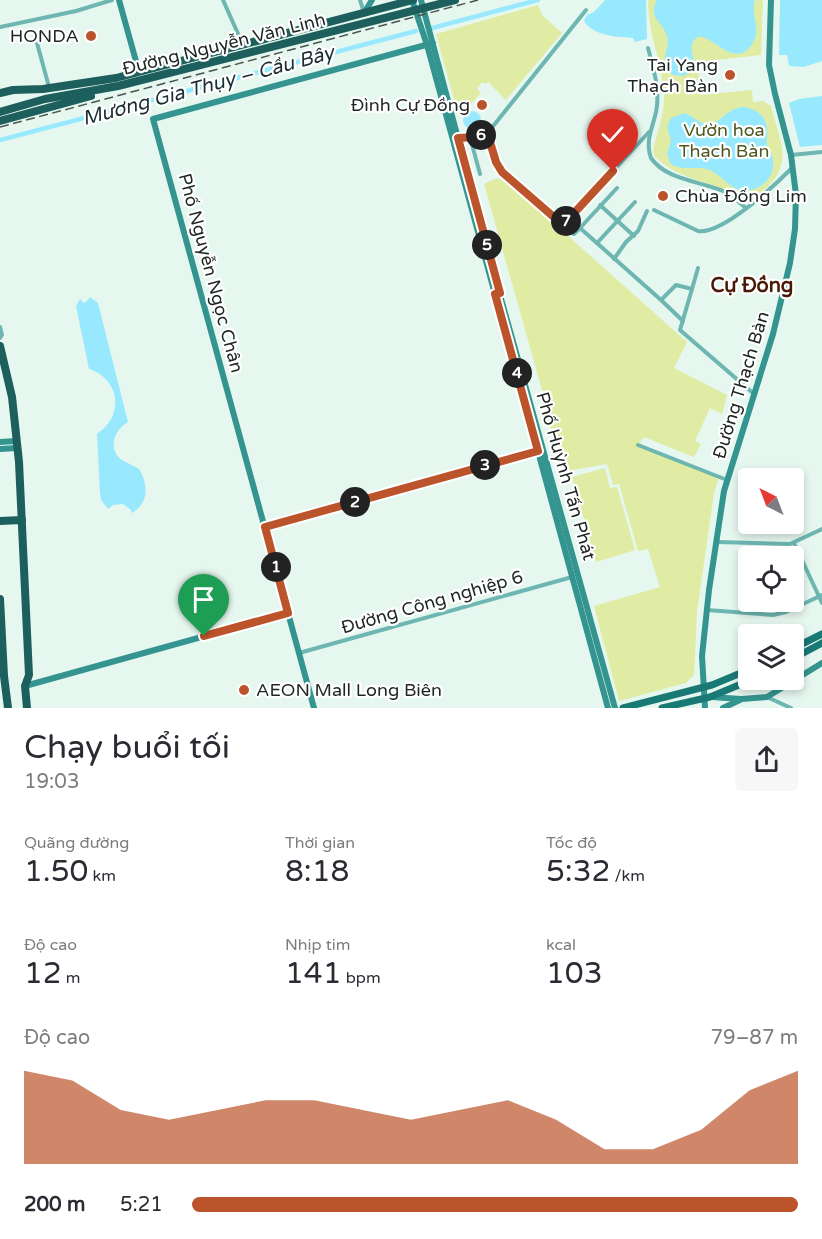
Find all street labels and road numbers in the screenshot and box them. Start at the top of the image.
street label: Đường Nguyễn Văn Linh [120,8,328,80]
street label: Phố Nguyễn Ngọc Chân [174,171,248,375]
street label: Đường Thạch Bàn [708,308,774,462]
street label: Phố Huỳnh Tấn Phát [531,389,601,563]
street label: Đường Công nghiệp 6 [339,566,525,638]

